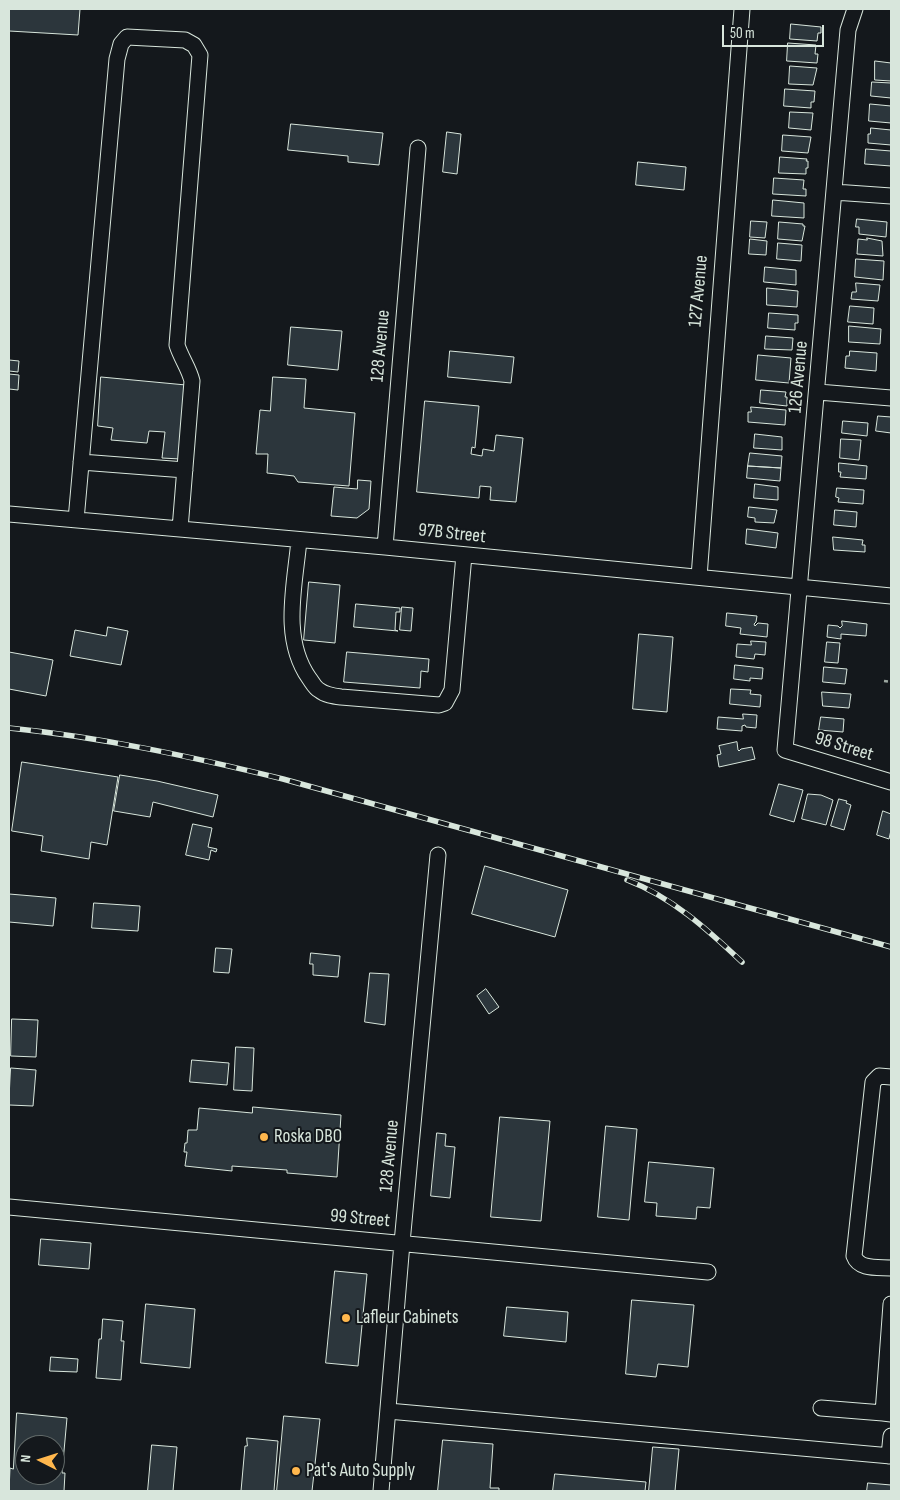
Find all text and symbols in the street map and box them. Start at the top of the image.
scale bar [725,15,828,47]
text: 50 m [730,24,755,43]
street label: 127 Avenue [685,254,713,328]
street label: 128 Avenue [366,309,396,383]
street label: 126 Avenue [784,340,814,414]
street label: 97B Street [417,519,487,549]
street label: 98 Street [812,727,876,767]
street label: 128 Avenue [375,1119,405,1193]
place label: Roska DBO [274,1126,342,1148]
marker: Roska DBO [258,1131,270,1143]
street label: 99 Street [329,1205,391,1233]
place label: Lafleur Cabinets [356,1307,459,1329]
marker: Lafleur Cabinets [340,1312,352,1324]
north arrow [15,1435,65,1485]
text: N [17,1454,34,1463]
place label: Pat's Auto Supply [306,1460,415,1482]
marker: Pat's Auto Supply [290,1465,302,1477]

